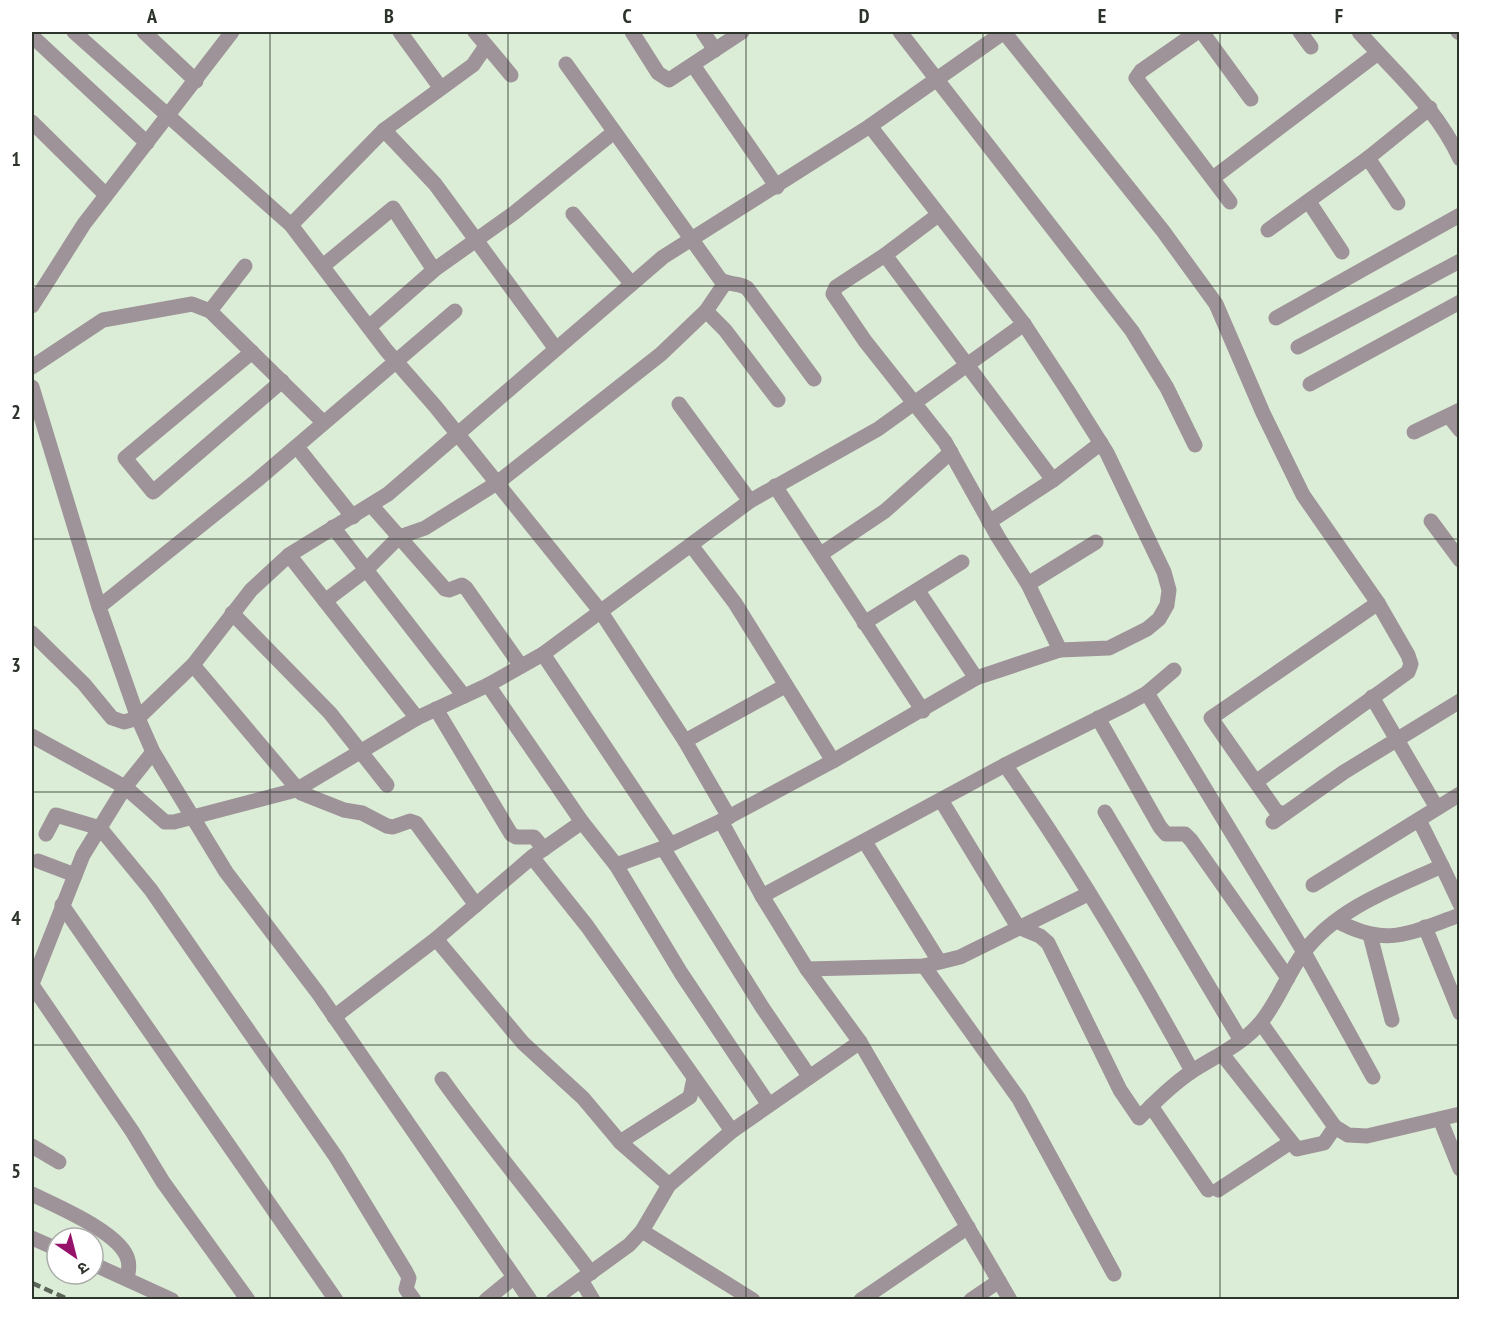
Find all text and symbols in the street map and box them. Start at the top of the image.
text: A [146,3,158,29]
text: B [384,3,394,29]
text: C [622,3,632,29]
text: D [859,3,870,29]
text: E [1098,3,1106,29]
text: F [1335,3,1343,29]
text: 1 [11,146,21,172]
text: 2 [11,399,21,425]
text: 3 [11,652,21,678]
text: 4 [11,905,21,931]
text: 5 [11,1158,21,1184]
north arrow [45,1226,105,1286]
text: उ [74,1257,93,1280]

